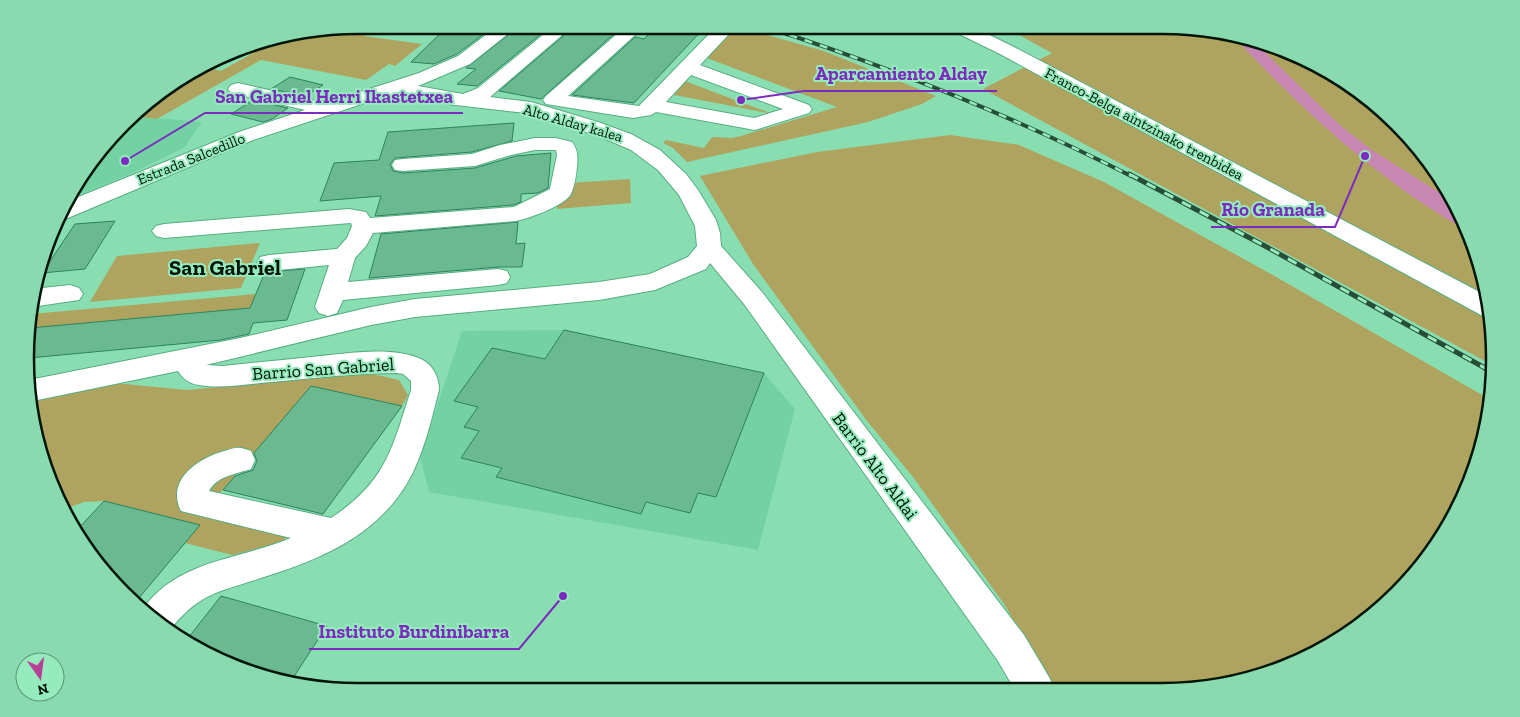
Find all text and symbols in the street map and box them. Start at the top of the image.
callout: Aparcamiento Alday [804,57,997,91]
text: Aparcamiento Alday [815,62,987,85]
street label: Franco-Belga aintzinako trenbidea [1042,64,1246,184]
callout: San Gabriel Herri Ikastetxea [205,79,463,113]
text: San Gabriel Herri Ikastetxea [215,85,453,108]
street label: Alto Alday kalea [521,100,625,146]
street label: Estrada Salcedillo [134,129,248,189]
callout: Río Granada [1211,193,1335,227]
text: Río Granada [1221,198,1325,221]
district label: San Gabriel [169,254,281,281]
street label: Barrio San Gabriel [251,353,395,385]
street label: Barrio Alto Aldai [828,408,922,524]
callout: Instituto Burdinibarra [309,615,519,649]
text: Instituto Burdinibarra [319,620,510,643]
north arrow [15,652,65,702]
text: N [35,680,50,699]

